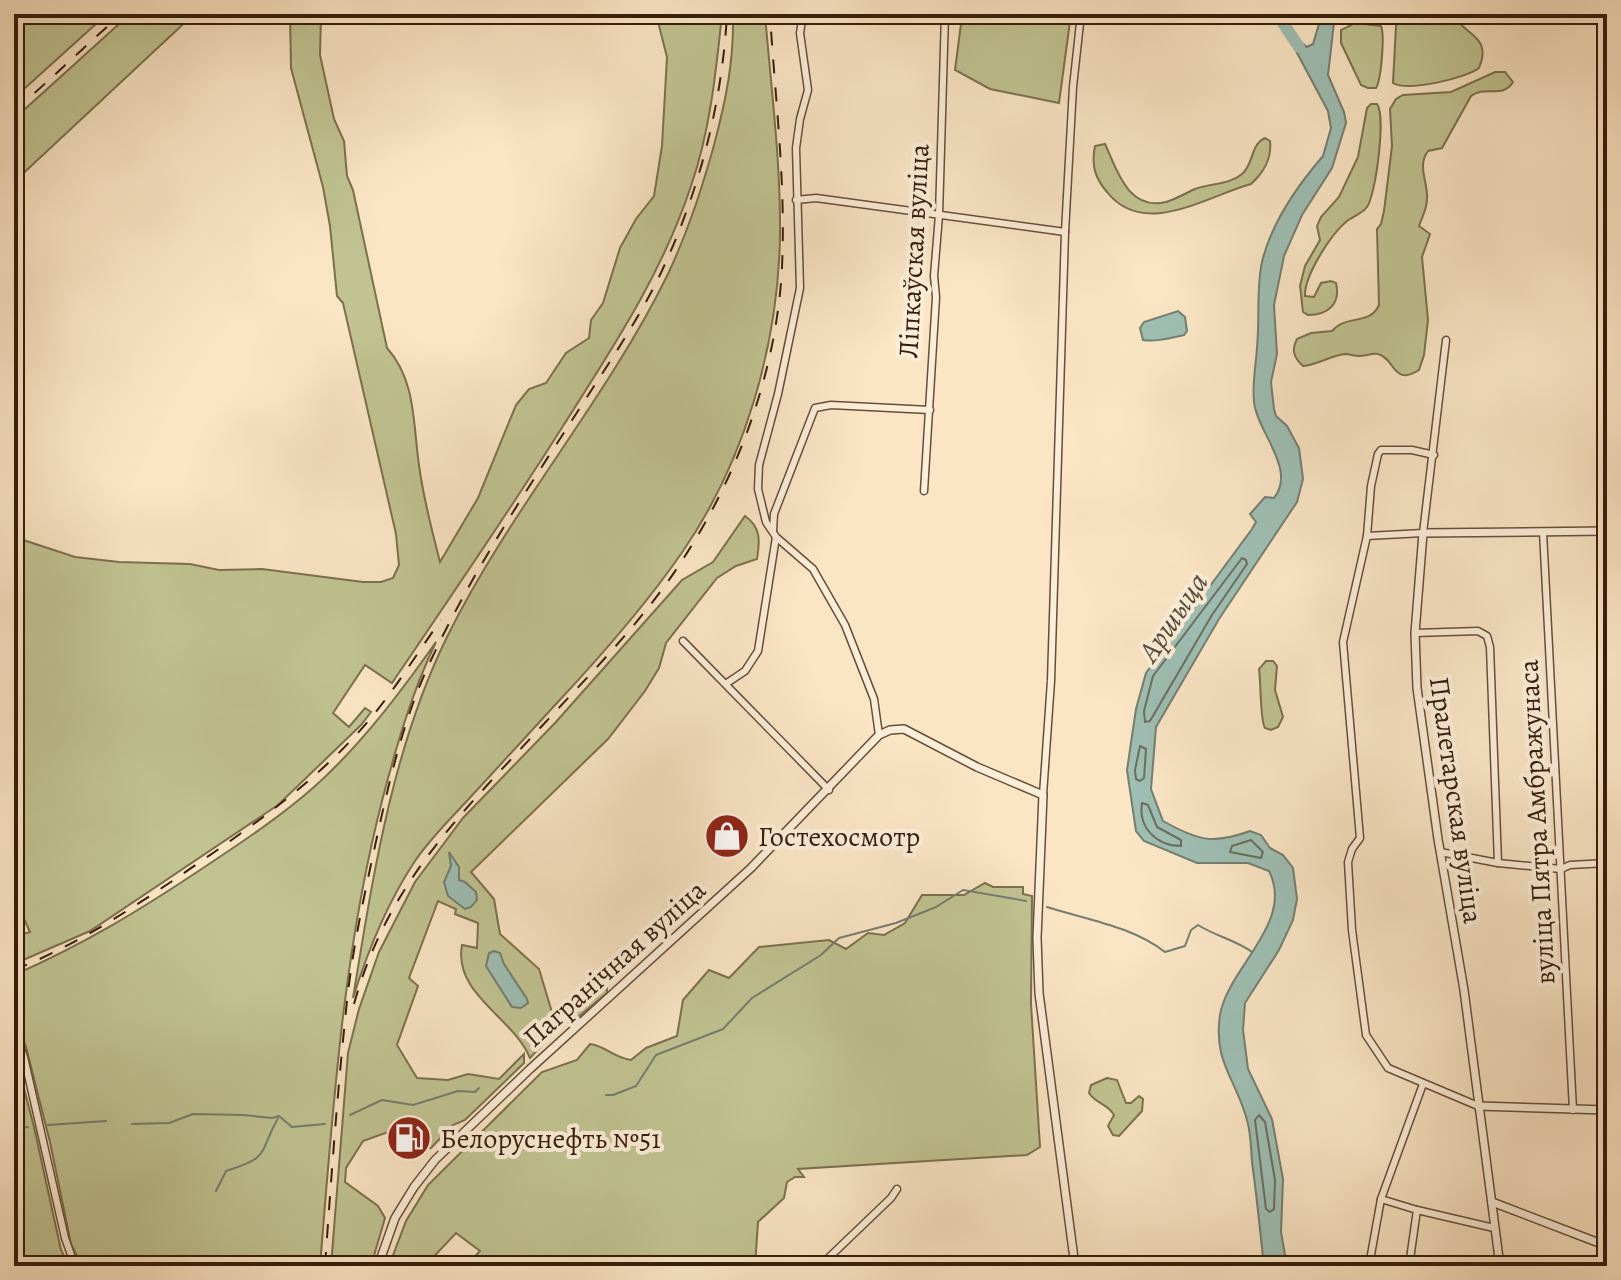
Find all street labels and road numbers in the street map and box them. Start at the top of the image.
street label: Ліпкаўская вуліца [889,143,939,359]
street label: вуліца Пятра Амбражунаса [1510,658,1564,985]
street label: Пралетарская вуліца [1420,674,1492,926]
street label: Пагранічная вуліца [515,871,714,1056]

